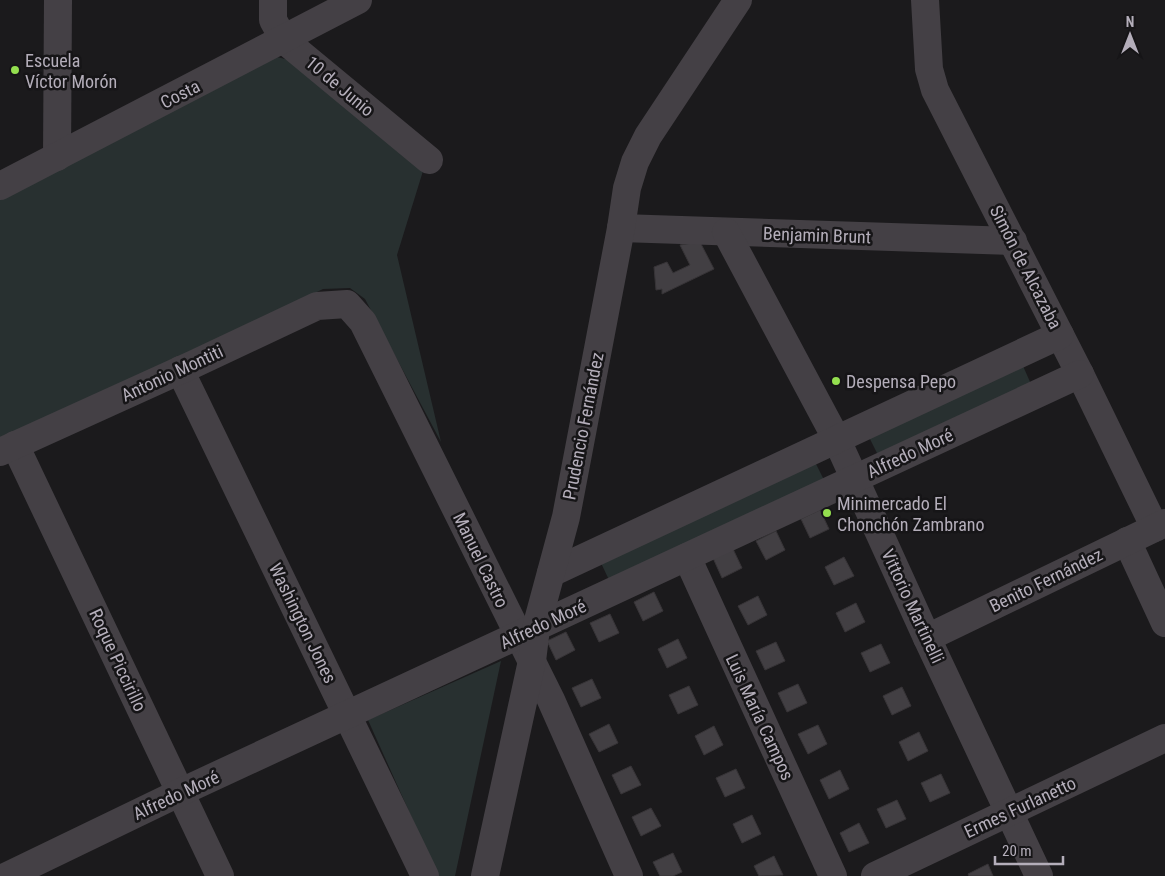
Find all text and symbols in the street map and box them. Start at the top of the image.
north arrow [1105,10,1155,60]
text: N [1126,14,1134,30]
place label: Escuela Víctor Morón [25,50,117,92]
street label: 10 de Junio [302,51,378,121]
marker: Escuela Víctor Morón [9,64,21,76]
street label: Costa [157,75,203,113]
street label: Simón de Alcazaba [986,202,1066,332]
street label: Benjamin Brunt [763,223,871,247]
street label: Antonio Montiti [118,340,226,406]
street label: Prudencio Fernández [558,350,608,501]
place label: Despensa Pepo [846,371,956,392]
marker: Despensa Pepo [830,375,842,387]
street label: Alfredo Moré [864,424,956,482]
place label: Minimercado El Chonchón Zambrano [837,493,985,535]
marker: Minimercado El Chonchón Zambrano [821,507,833,519]
street label: Manuel Castro [449,509,513,611]
street label: Benito Fernández [986,544,1106,616]
street label: Vittorio Martinelli [877,546,949,666]
street label: Washington Jones [265,560,341,686]
street label: Alfredo Moré [497,595,589,653]
street label: Roque Piccirillo [85,605,151,715]
street label: Luis María Campos [722,651,798,783]
street label: Alfredo Moré [130,766,222,824]
street label: Ermes Furlanetto [961,772,1079,842]
scale bar [995,834,1062,866]
text: 20 m [1002,842,1032,860]

